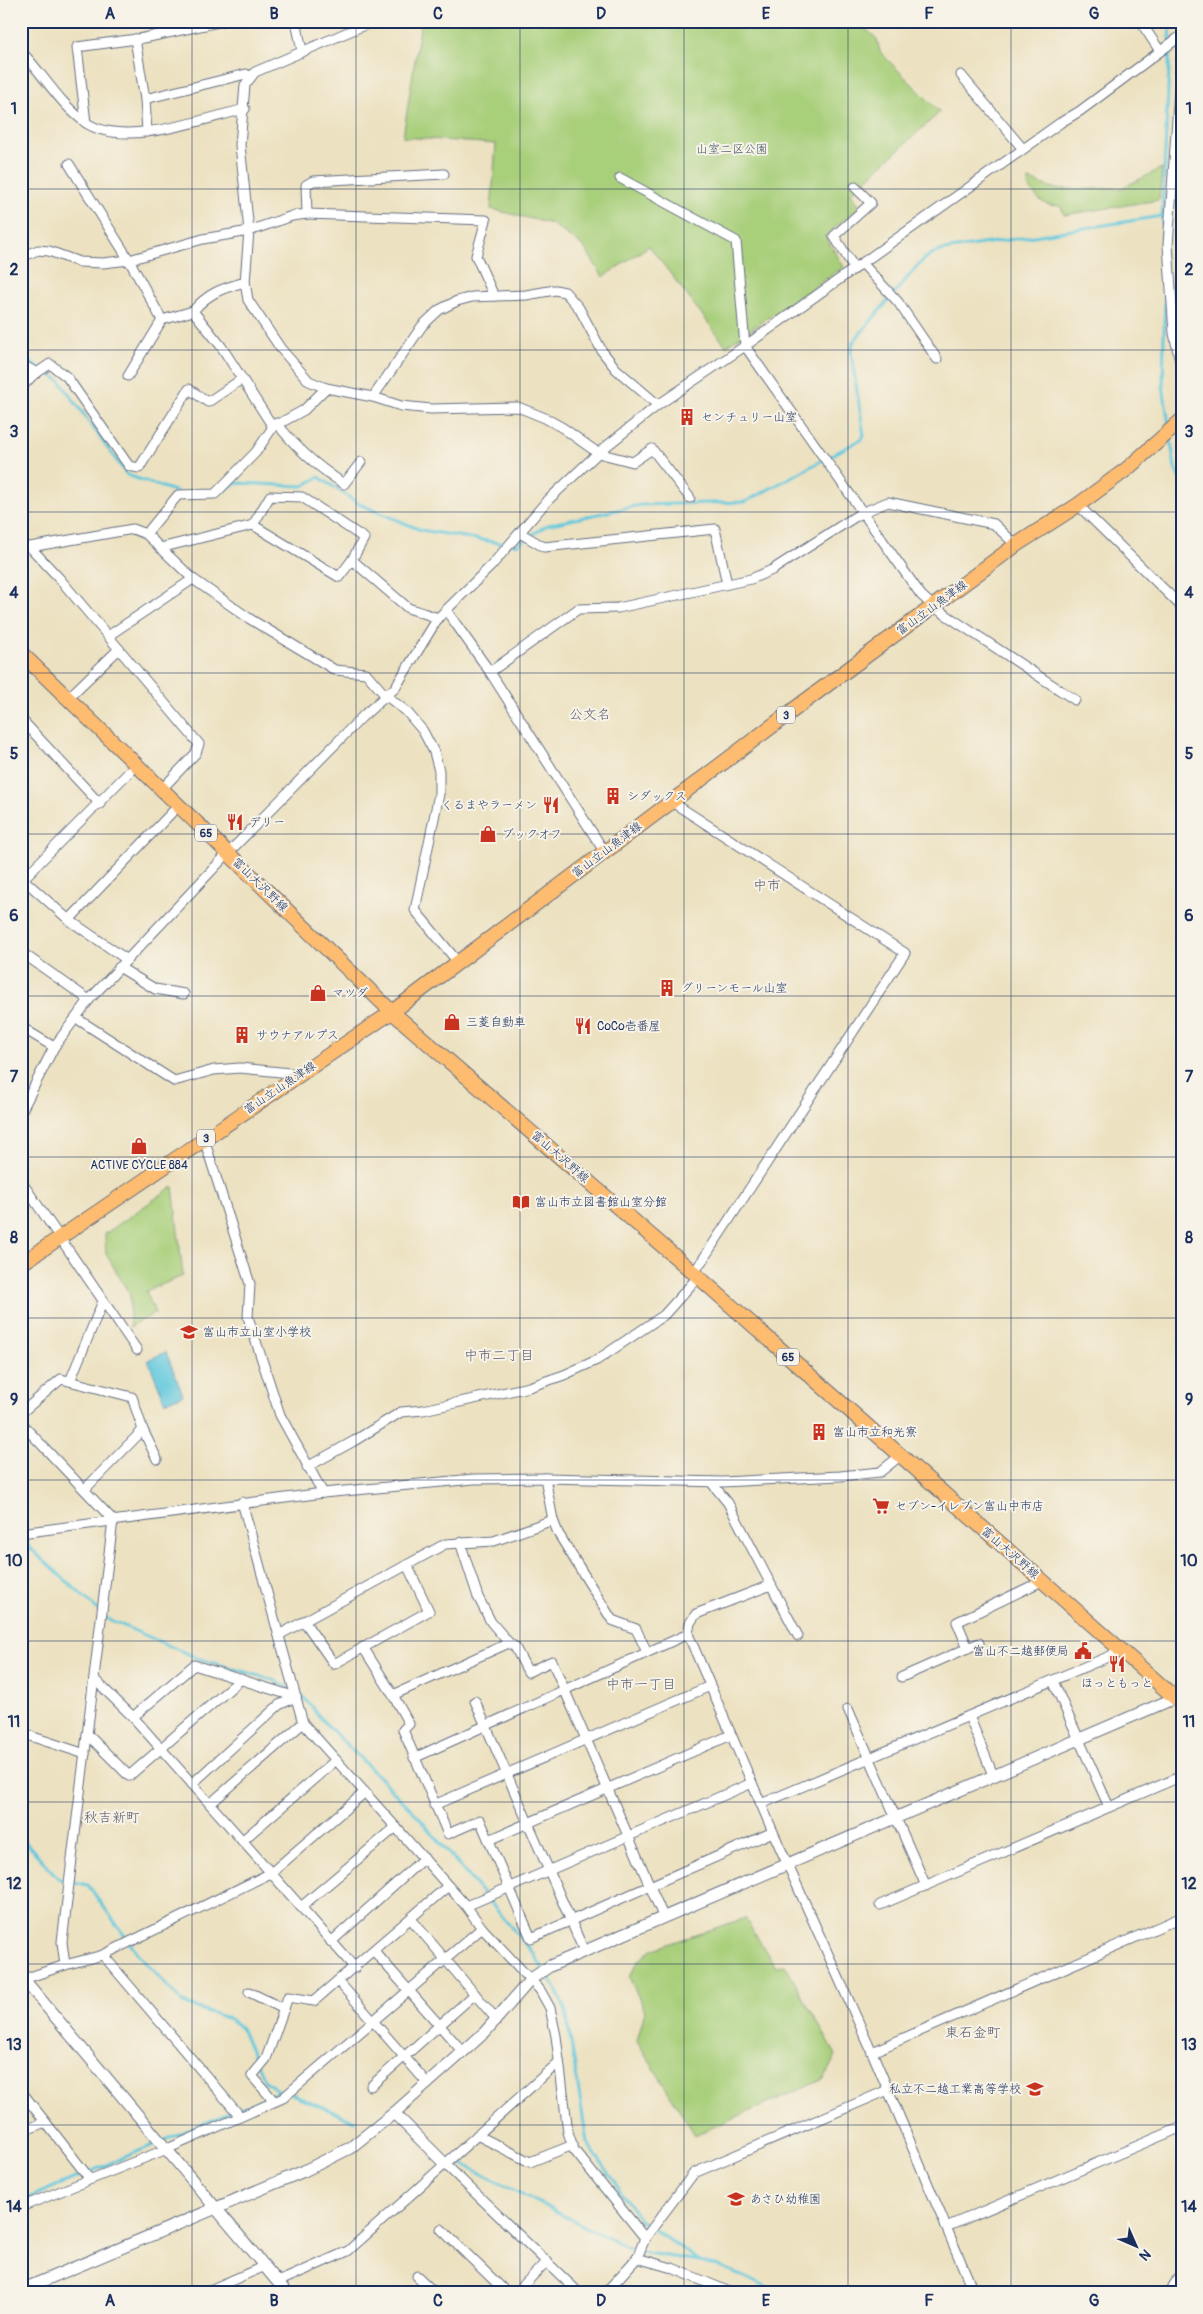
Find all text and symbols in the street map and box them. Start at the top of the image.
text: A [105,4,116,24]
text: B [269,4,279,24]
text: C [433,4,443,24]
text: D [596,4,606,24]
text: E [762,4,771,24]
text: F [924,4,934,24]
text: G [1089,4,1100,24]
text: 1 [11,99,17,119]
text: 1 [1186,99,1192,119]
park label: 山室二区公園 [696,142,768,157]
text: 2 [10,260,19,280]
text: 2 [1185,260,1194,280]
building icon: センチュリー山室 [677,407,697,427]
place label: センチュリー山室 [701,410,797,425]
text: 3 [10,422,19,442]
text: 3 [1185,422,1194,442]
street label: 富山立山魚津線 [894,577,970,639]
text: 4 [9,583,19,603]
text: 4 [1184,583,1194,603]
district label: 公文名 [569,706,611,723]
road number: 3 [777,706,795,724]
text: 5 [10,744,19,764]
text: 5 [1185,744,1194,764]
building icon: シダックス [603,786,623,806]
place label: シダックス [627,789,687,804]
restaurant icon: くるまやラーメン [541,795,561,815]
place label: くるまやラーメン [441,798,537,813]
restaurant icon: デリー [225,812,245,832]
place label: デリー [249,815,285,830]
street label: 富山立山魚津線 [569,819,645,881]
road number: 65 [195,824,217,841]
shop icon: ブックオフ [478,824,498,844]
place label: ブックオフ [502,827,562,842]
street label: 富山大沢野線 [229,855,291,915]
district label: 中市 [753,877,781,894]
text: 6 [9,906,19,926]
text: 6 [1184,906,1194,926]
building icon: グリーンモール山室 [657,978,677,998]
place label: グリーンモール山室 [681,981,788,996]
shop icon: マツダ [308,983,328,1003]
place label: マツダ [332,986,368,1001]
shop icon: 三菱自動車 [442,1012,462,1032]
place label: 三菱自動車 [466,1015,526,1030]
restaurant icon: CoCo壱番屋 [573,1016,593,1036]
place label: CoCo壱番屋 [597,1019,661,1034]
building icon: サウナアルプス [232,1025,252,1045]
place label: サウナアルプス [256,1028,339,1043]
street label: 富山立山魚津線 [241,1058,319,1118]
text: 7 [10,1067,19,1087]
text: 7 [1185,1067,1194,1087]
street label: 富山大沢野線 [528,1128,592,1186]
road number: 3 [197,1130,215,1146]
shop icon: ACTIVE CYCLE 884 [129,1136,149,1156]
place label: ACTIVE CYCLE 884 [90,1158,188,1173]
library icon: 富山市立図書館山室分館 [511,1192,531,1212]
place label: 富山市立図書館山室分館 [535,1195,667,1210]
text: 8 [10,1228,18,1248]
text: 8 [1185,1228,1193,1248]
school or university icon: 富山市立山室小学校 [179,1322,199,1342]
place label: 富山市立山室小学校 [203,1325,311,1340]
district label: 中市二丁目 [464,1347,534,1364]
road number: 65 [777,1348,799,1365]
text: 9 [10,1390,18,1410]
text: 9 [1185,1390,1193,1410]
building icon: 富山市立和光寮 [809,1422,829,1442]
place label: 富山市立和光寮 [833,1425,917,1440]
supermarket icon: セブン-イレブン富山中市店 [871,1496,891,1516]
place label: セブン-イレブン富山中市店 [895,1499,1044,1514]
street label: 富山大沢野線 [978,1524,1042,1582]
text: 10 [5,1551,23,1571]
text: 10 [1180,1551,1198,1571]
public building icon: 富山不二越郵便局 [1073,1641,1093,1661]
place label: 富山不二越郵便局 [973,1644,1069,1659]
restaurant icon: ほっともっと [1107,1654,1127,1674]
district label: 中市一丁目 [606,1676,676,1693]
place label: ほっともっと [1081,1676,1153,1691]
text: 11 [8,1712,20,1732]
text: 11 [1183,1712,1195,1732]
district label: 秋吉新町 [84,1809,140,1826]
text: 12 [6,1874,22,1894]
text: 12 [1181,1874,1197,1894]
district label: 東石金町 [945,2024,1001,2041]
text: 13 [6,2035,22,2055]
text: 13 [1181,2035,1197,2055]
school or university icon: 私立不二越工業高等学校 [1025,2079,1045,2099]
place label: 私立不二越工業高等学校 [889,2082,1021,2097]
school or university icon: あさひ幼稚園 [726,2189,746,2209]
place label: あさひ幼稚園 [750,2192,821,2207]
text: 14 [6,2197,22,2217]
text: 14 [1181,2197,1197,2217]
north arrow [1110,2222,1160,2272]
text: N [1135,2245,1154,2264]
text: A [105,2291,116,2311]
text: B [269,2291,279,2311]
text: C [433,2291,443,2311]
text: D [596,2291,606,2311]
text: E [762,2291,771,2311]
text: F [924,2291,934,2311]
text: G [1089,2291,1100,2311]

